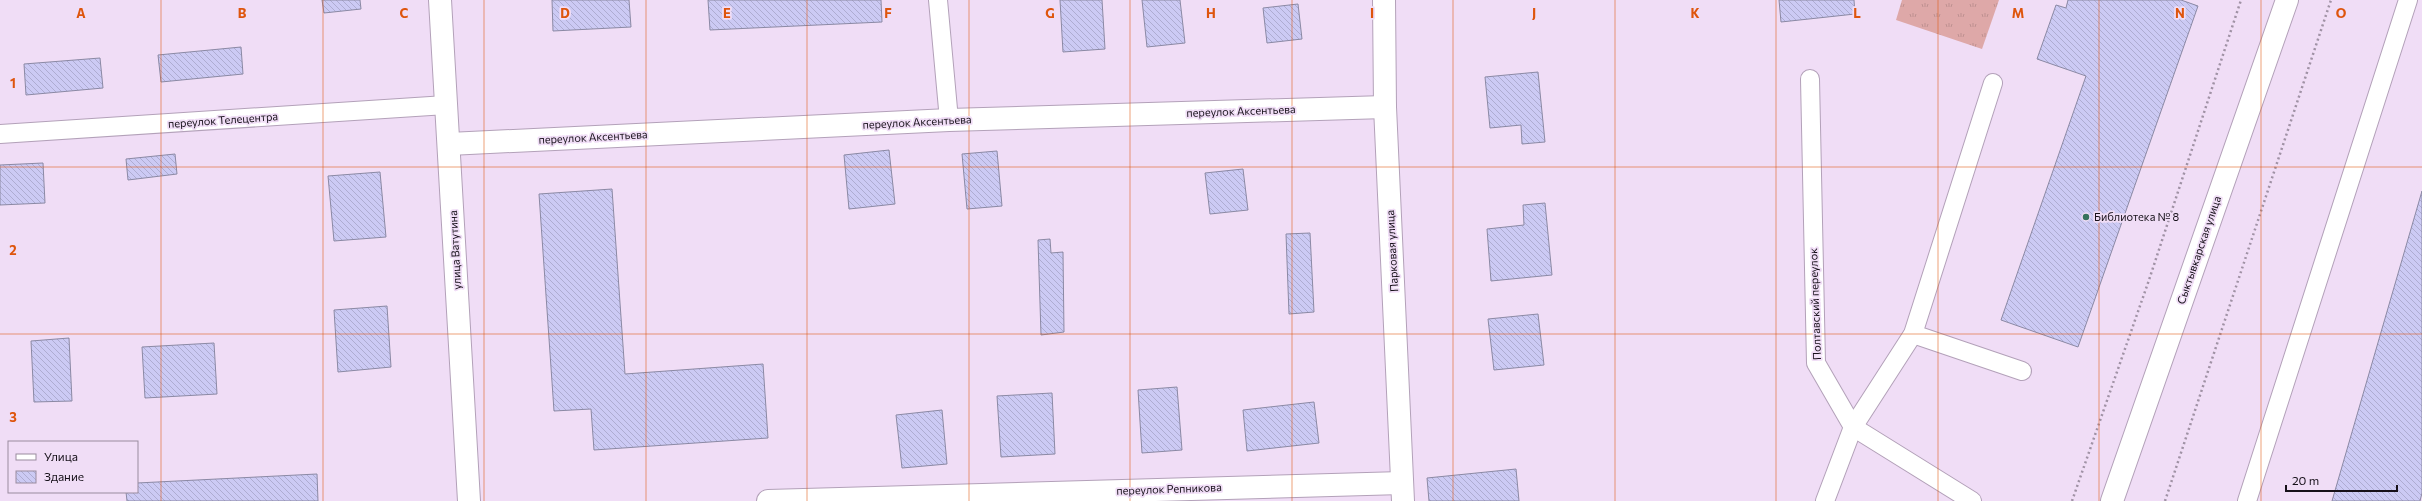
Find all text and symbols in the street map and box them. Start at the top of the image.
text: A [76,5,86,21]
text: B [238,5,247,21]
text: C [400,5,409,21]
text: D [560,5,570,21]
text: E [723,5,731,21]
text: F [884,5,892,21]
text: G [1045,5,1055,21]
text: H [1206,5,1216,21]
text: I [1370,5,1374,21]
text: J [1532,5,1536,21]
text: K [1690,5,1700,21]
text: L [1853,5,1861,21]
text: M [2012,5,2024,21]
text: N [2175,5,2185,21]
text: O [2336,5,2347,21]
text: 1 [10,75,16,91]
street label: переулок Аксентьева [1186,102,1296,119]
street label: переулок Телецентра [167,109,278,130]
street label: переулок Аксентьева [862,112,972,131]
street label: переулок Аксентьева [538,127,648,146]
street label: Сыктывкарская улица [2174,194,2223,306]
street label: улица Ватутина [446,210,463,290]
street label: Парковая улица [1383,210,1400,292]
place label: Библиотека № 8 [2094,210,2180,223]
marker: Библиотека № 8 [2081,212,2091,222]
text: 2 [9,242,17,258]
street label: Полтавский переулок [1806,248,1823,360]
text: 3 [9,409,17,425]
legend [8,441,138,493]
text: Улица [44,449,78,463]
scale bar [2286,467,2397,493]
text: Здание [44,469,84,483]
text: 20 m [2292,473,2319,487]
street label: переулок Репникова [1116,480,1222,497]

